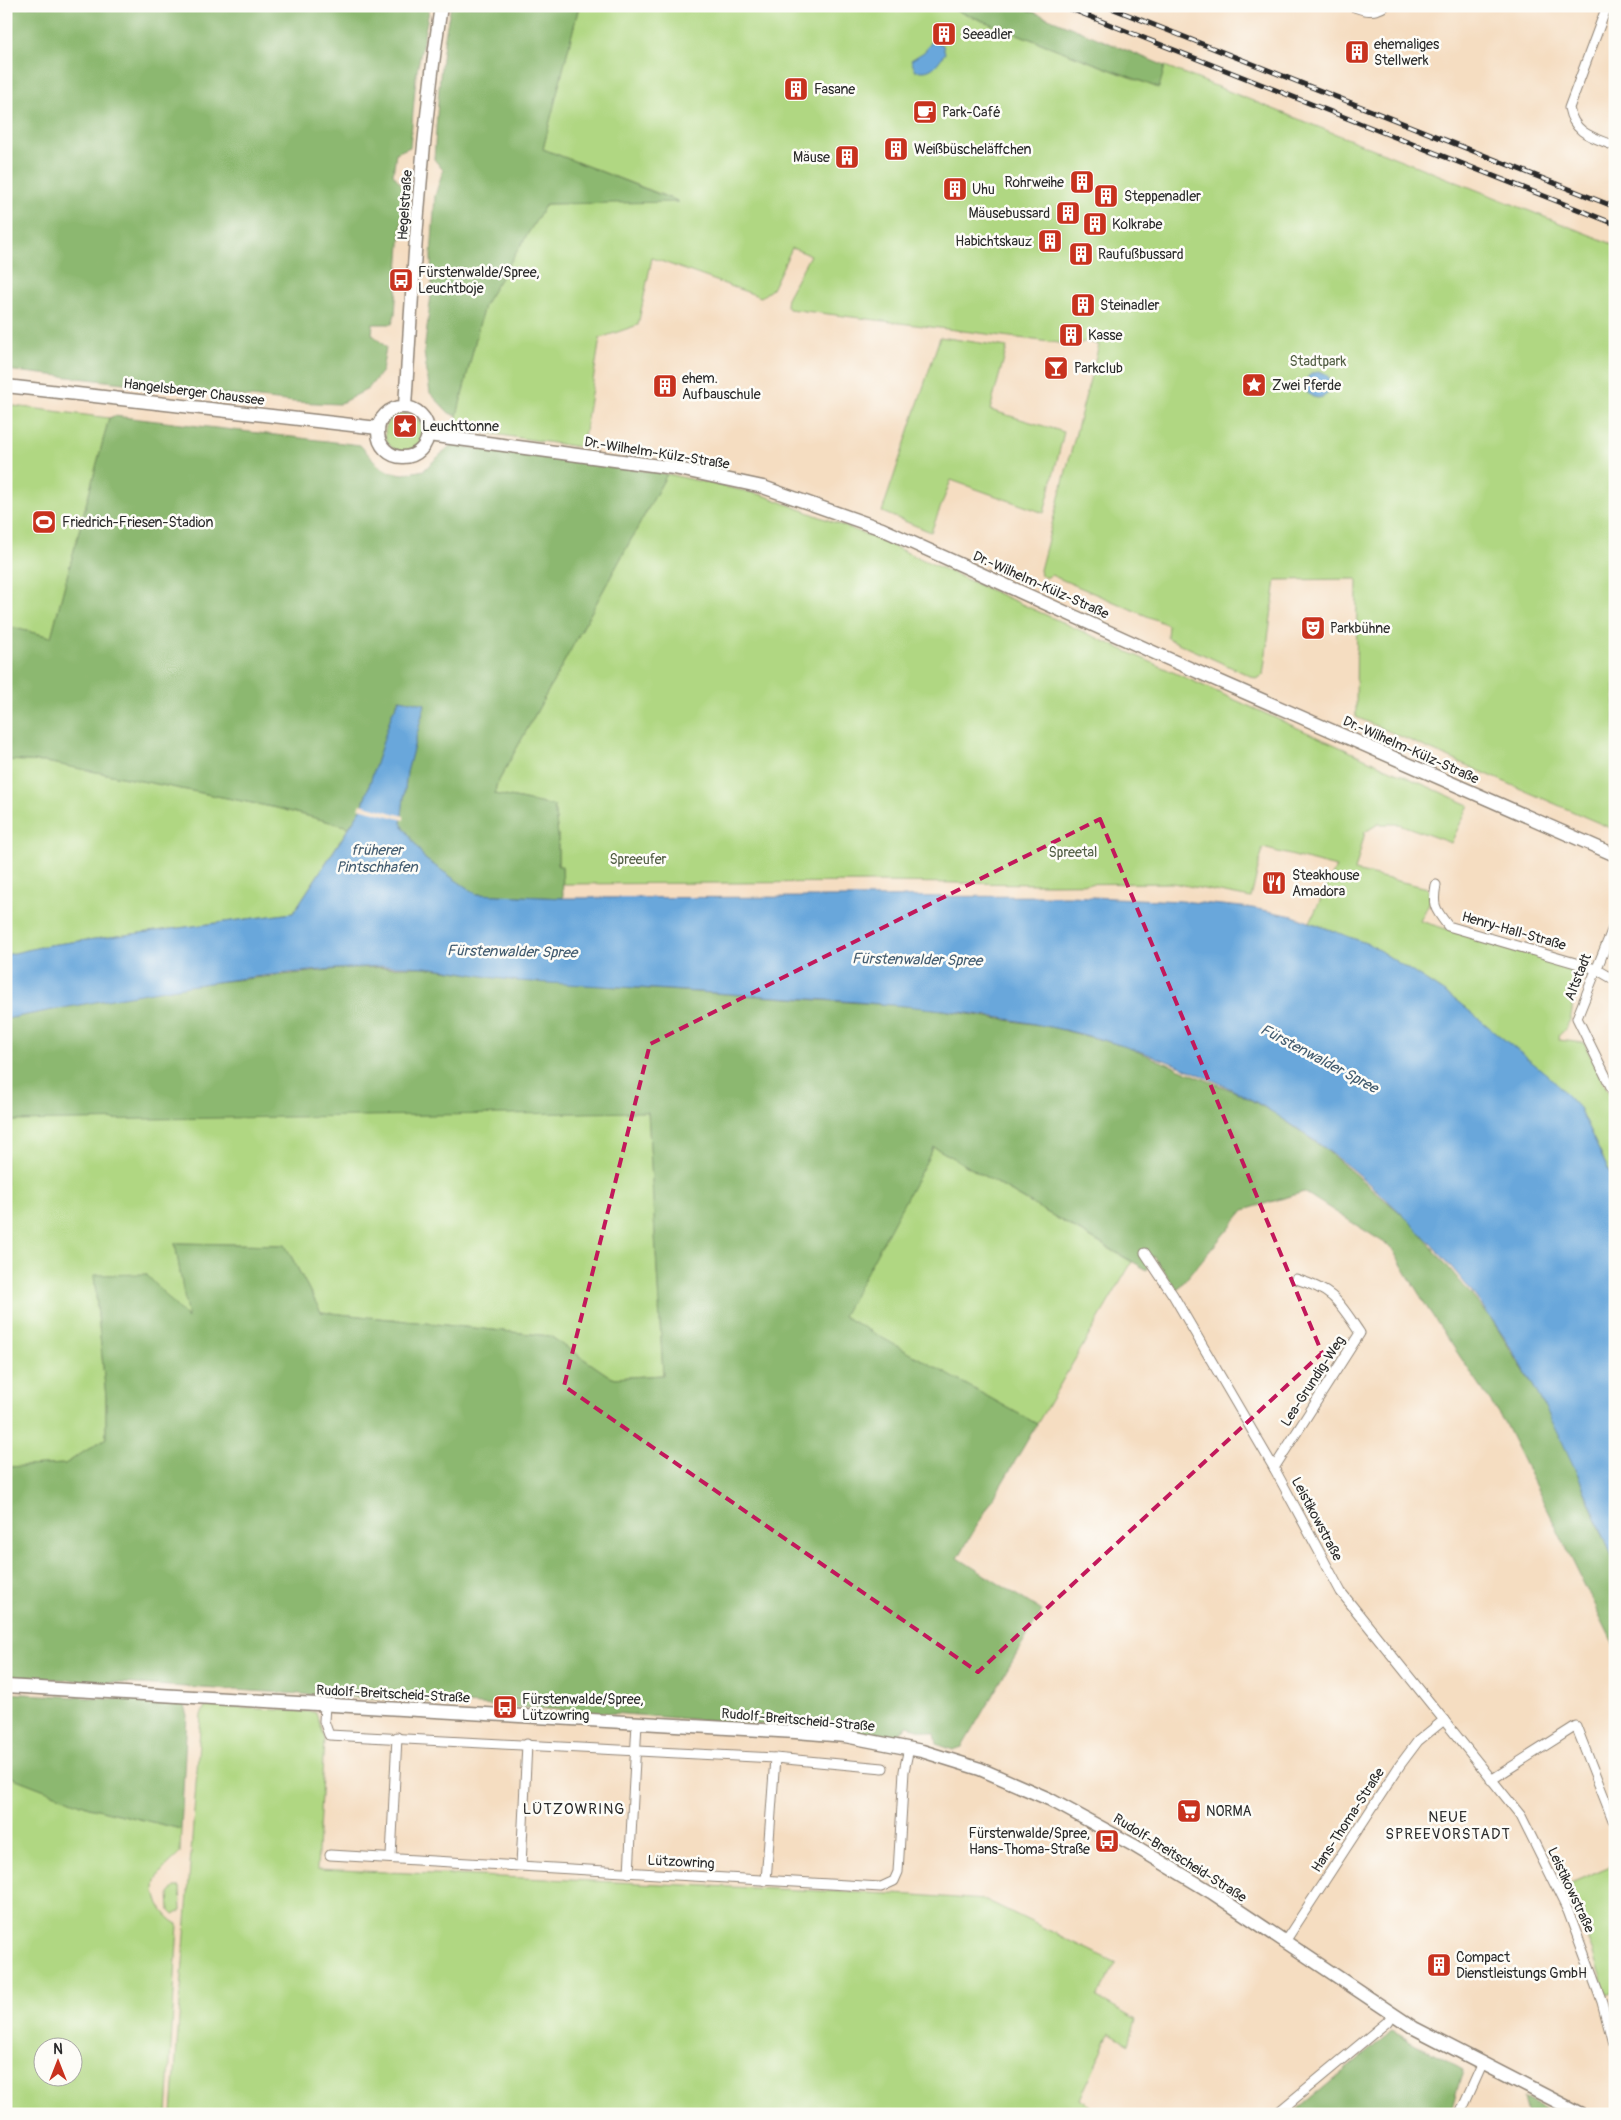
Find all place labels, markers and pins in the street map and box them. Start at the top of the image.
building icon: Seeadler [931,21,957,47]
place label: Seeadler [962,26,1013,43]
place label: ehemaliges Stellwerk [1374,36,1440,69]
building icon: ehemaliges Stellwerk [1344,39,1370,65]
building icon: Fasane [783,76,809,102]
place label: Fasane [814,81,855,98]
cafe icon: Park-Café [912,99,938,125]
place label: Park-Café [942,104,1001,121]
building icon: Weißbüscheläffchen [883,136,909,162]
place label: Weißbüscheläffchen [914,141,1031,158]
building icon: Mäuse [834,144,860,170]
place label: Mäuse [793,149,830,166]
building icon: Rohrweihe [1069,169,1095,195]
place label: Rohrweihe [1005,174,1064,191]
building icon: Uhu [942,176,968,202]
place label: Uhu [972,181,995,198]
building icon: Steppenadler [1093,183,1119,209]
place label: Steppenadler [1124,188,1201,205]
building icon: Mäusebussard [1055,200,1081,226]
place label: Mäusebussard [969,205,1050,222]
building icon: Kolkrabe [1082,211,1108,237]
place label: Kolkrabe [1112,216,1163,233]
building icon: Habichtskauz [1037,228,1063,254]
place label: Habichtskauz [955,233,1032,250]
building icon: Raufußbussard [1068,241,1094,267]
place label: Raufußbussard [1098,246,1184,263]
place label: Fürstenwalde/Spree, Leuchtboje [418,264,540,297]
bus stop icon: Fürstenwalde/Spree, Leuchtboje [388,267,414,293]
building icon: Steinadler [1070,292,1096,318]
place label: Steinadler [1100,297,1160,314]
building icon: Kasse [1058,322,1084,348]
place label: Kasse [1088,327,1122,344]
bar icon: Parkclub [1043,355,1069,381]
place label: Parkclub [1074,360,1123,377]
place label: ehem. Aufbauschule [682,370,761,403]
place icon: Zwei Pferde [1241,372,1267,398]
building icon: ehem. Aufbauschule [652,373,678,399]
place label: Zwei Pferde [1272,377,1341,394]
place icon: Leuchttonne [392,413,418,439]
place label: Leuchttonne [422,418,499,435]
sports icon: Friedrich-Friesen-Stadion [31,509,57,535]
place label: Friedrich-Friesen-Stadion [62,514,213,531]
theatre icon: Parkbühne [1300,615,1326,641]
place label: Parkbühne [1330,620,1390,637]
place label: Steakhouse Amadora [1292,867,1359,900]
restaurant icon: Steakhouse Amadora [1261,870,1287,896]
place label: Fürstenwalde/Spree, Lützowring [522,1691,644,1724]
bus stop icon: Fürstenwalde/Spree, Lützowring [492,1694,518,1720]
supermarket icon: NORMA [1176,1798,1202,1824]
place label: NORMA [1206,1803,1252,1820]
place label: Fürstenwalde/Spree, Hans-Thoma-Straße [969,1825,1090,1858]
bus stop icon: Fürstenwalde/Spree, Hans-Thoma-Straße [1094,1828,1120,1854]
place label: Compact Dienstleistungs GmbH [1456,1949,1587,1982]
building icon: Compact Dienstleistungs GmbH [1426,1952,1452,1978]

